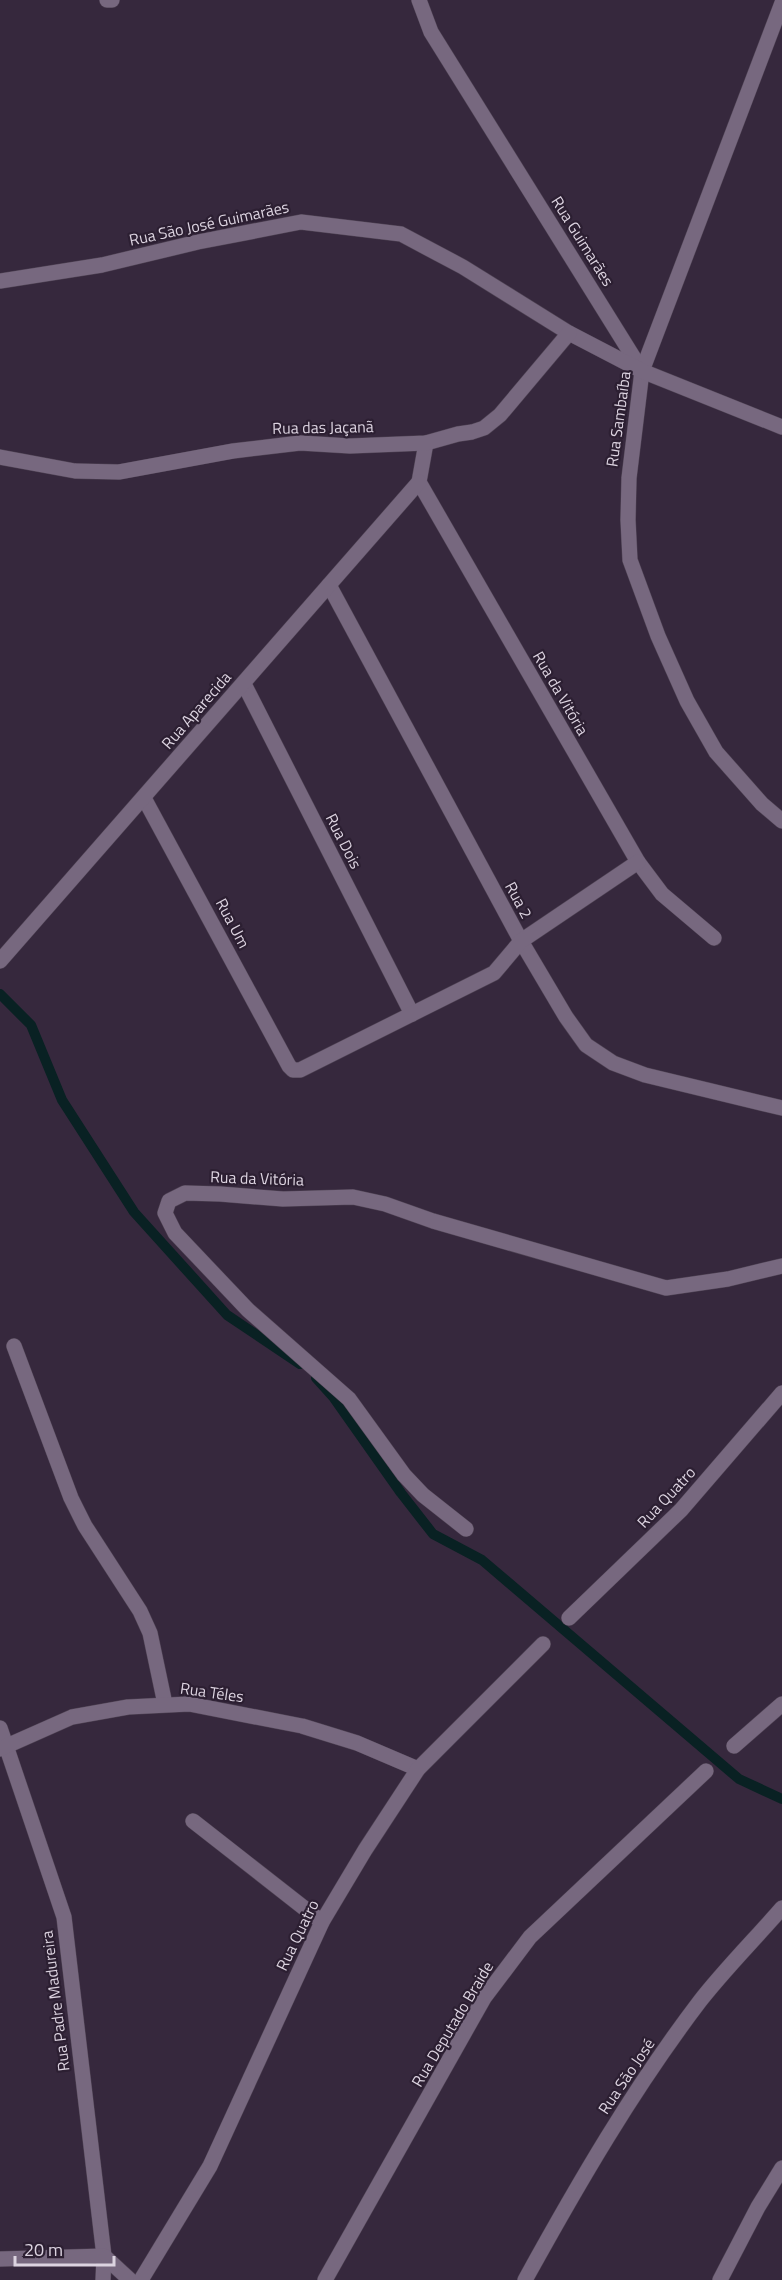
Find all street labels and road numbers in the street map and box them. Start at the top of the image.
street label: Rua Guimarães [546,191,620,291]
street label: Rua São José Guimarães [127,194,291,252]
street label: Rua Sambaíba [599,370,637,468]
street label: Rua das Jaçanã [272,414,374,440]
street label: Rua da Vitória [527,646,595,740]
street label: Rua Aparecida [155,666,237,754]
street label: Rua Dois [320,809,368,873]
street label: Rua 2 [499,877,539,923]
street label: Rua Um [210,894,256,952]
street label: Rua da Vitória [210,1164,304,1192]
street label: Rua Quatro [631,1461,701,1533]
street label: Rua Téles [179,1676,245,1708]
street label: Rua Quatro [269,1895,325,1975]
street label: Rua Padre Madureira [34,1929,76,2073]
street label: Rua Deputado Braide [405,1957,499,2091]
street label: Rua São José [592,2033,660,2119]

